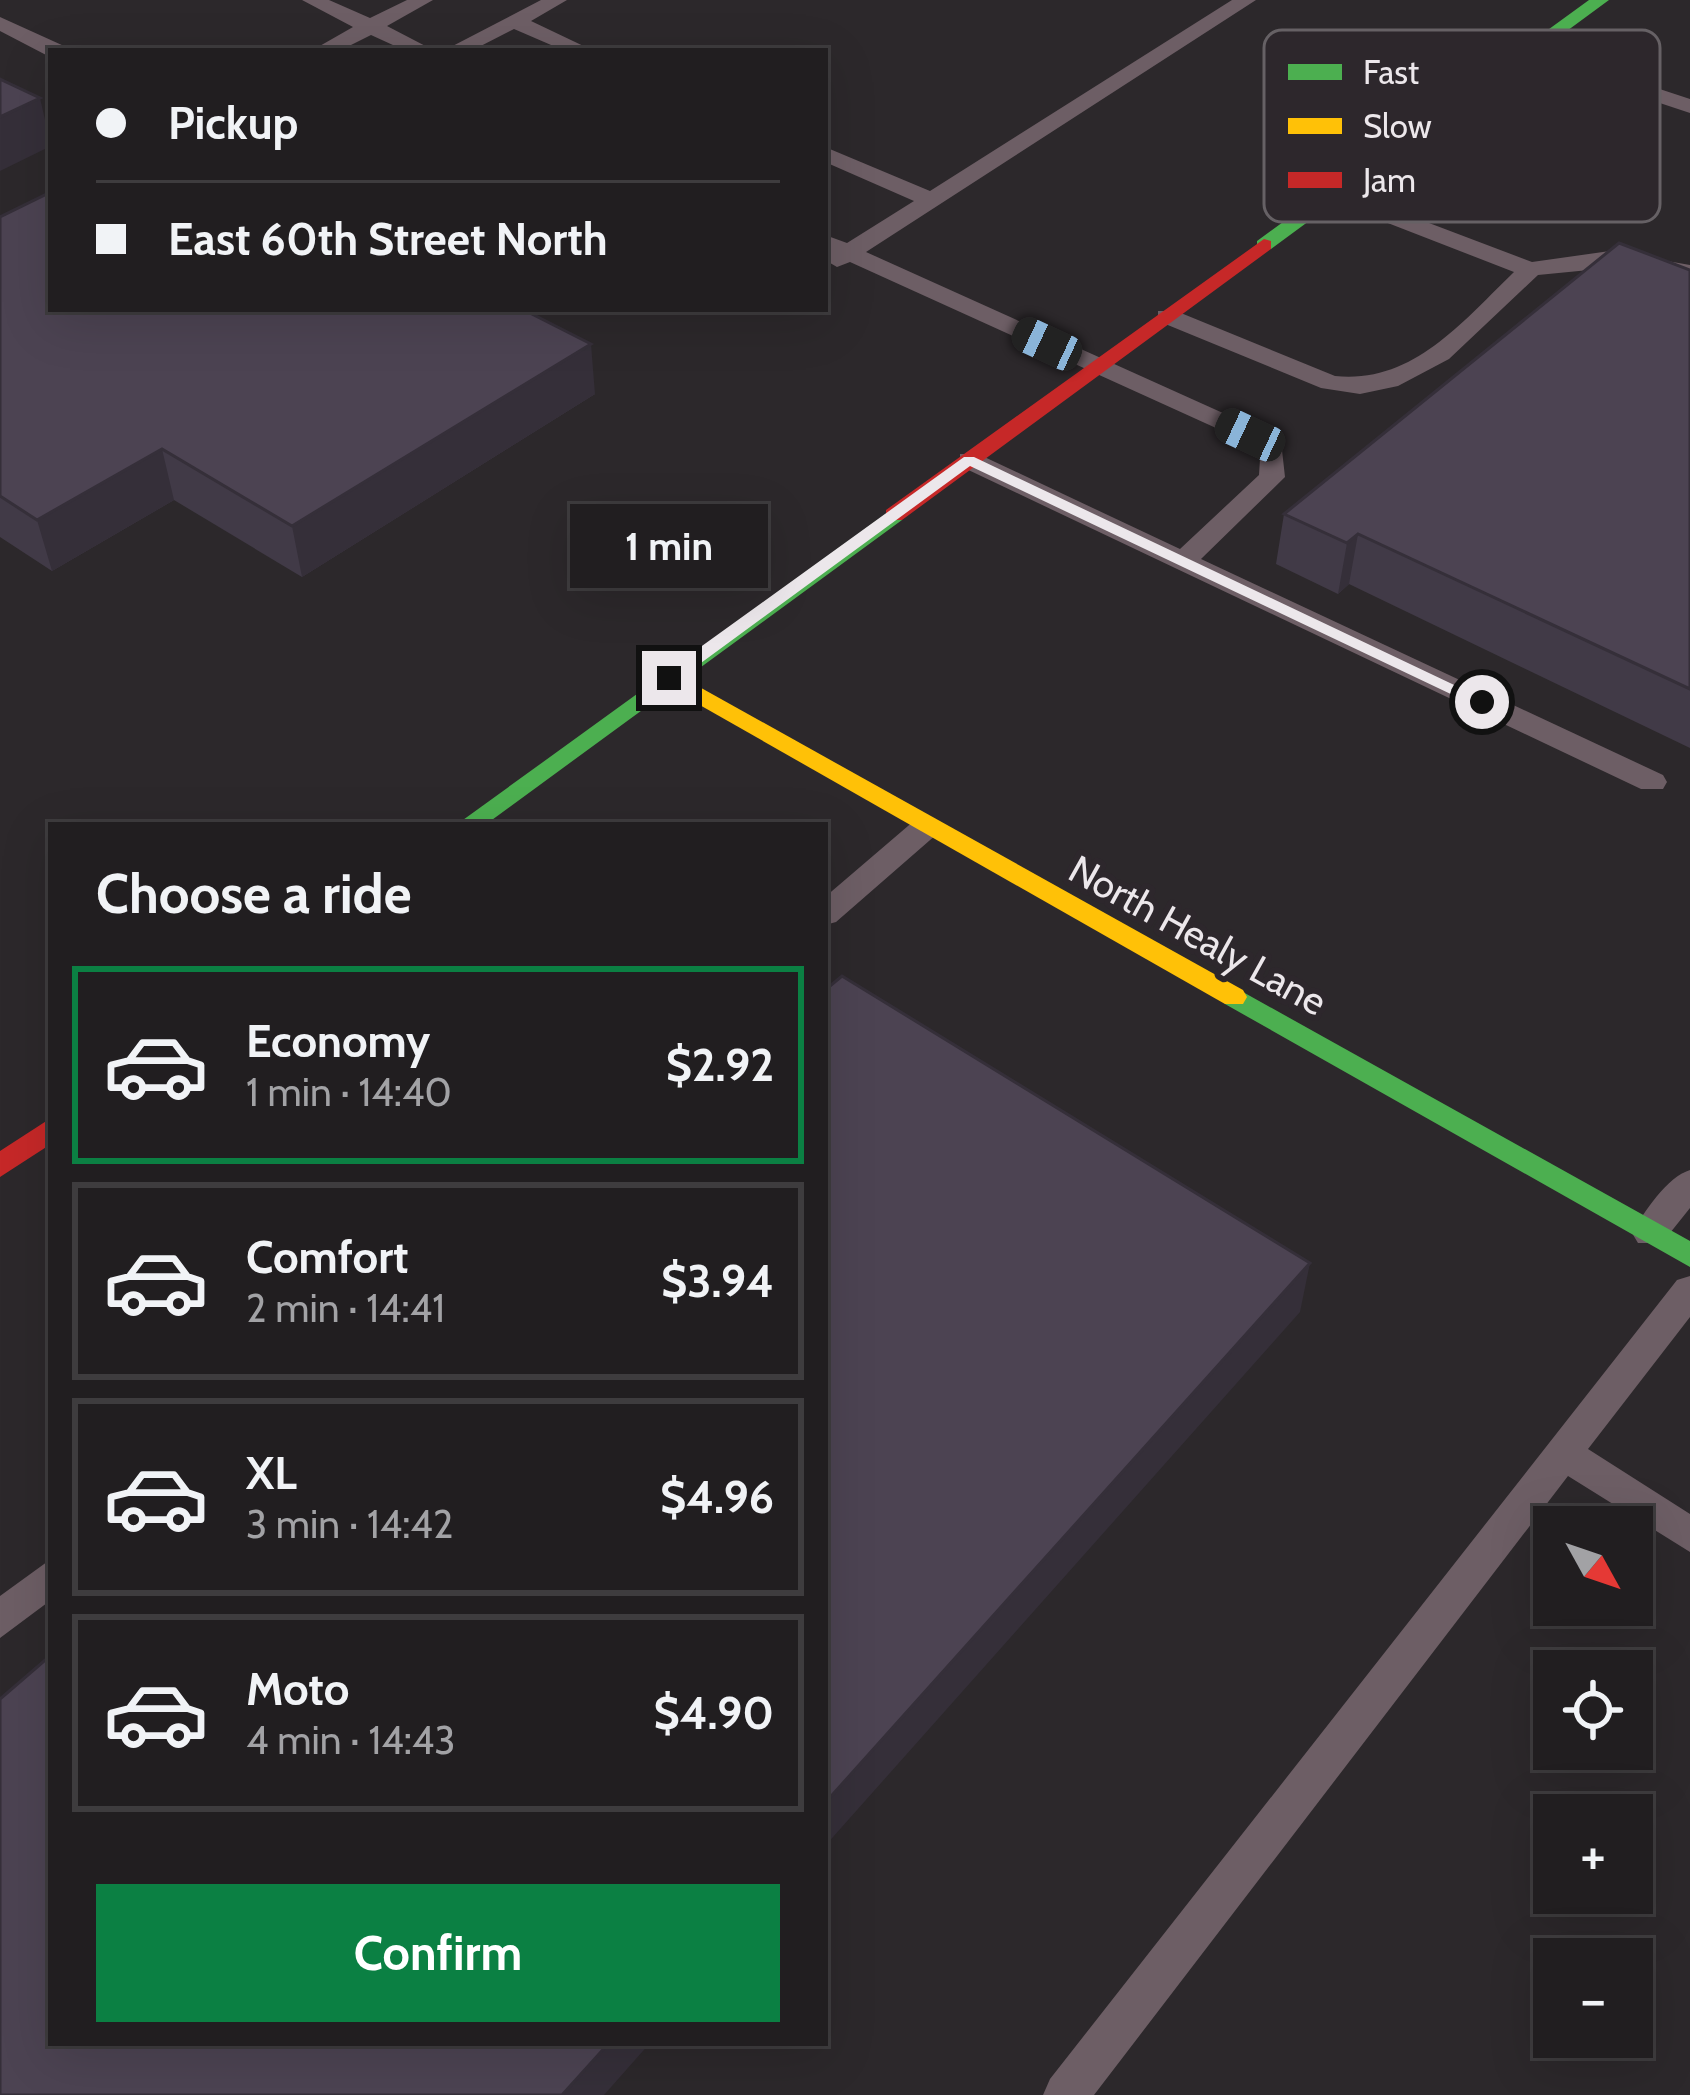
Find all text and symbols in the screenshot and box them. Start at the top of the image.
legend [1264,30,1660,222]
text: Fast [1363,52,1419,92]
text: Pickup [168,96,298,150]
text: Slow [1363,106,1432,146]
text: Jam [1362,160,1416,200]
text: East 60th Street North [168,212,607,266]
car [1007,312,1087,376]
car [1210,403,1290,467]
callout: 1 min [570,504,768,588]
text: 1 min [625,522,713,570]
route end [642,651,696,705]
route start [1455,675,1509,729]
street label: North Healy Lane [1061,844,1335,1026]
text: Choose a ride [96,861,411,927]
icon: car [102,1011,210,1119]
text: Economy [246,1014,430,1068]
text: $2.92 [666,1038,774,1092]
text: 1 min · 14:40 [246,1068,452,1116]
icon: car [102,1227,210,1335]
text: Comfort [246,1230,409,1284]
text: $3.94 [661,1254,774,1308]
text: 2 min · 14:41 [246,1284,445,1332]
icon: car [102,1443,210,1551]
text: XL [246,1446,297,1500]
text: $4.96 [660,1470,774,1524]
text: 3 min · 14:42 [246,1500,453,1548]
north arrow [1533,1506,1653,1626]
map controls [1533,1506,1653,2058]
button: locate [1533,1650,1653,1770]
icon: car [102,1659,210,1767]
text: Moto [246,1662,349,1716]
text: $4.90 [654,1686,774,1740]
text: 4 min · 14:43 [246,1716,455,1764]
button: + [1533,1794,1653,1914]
button: Confirm [96,1884,780,2022]
button: − [1533,1938,1653,2058]

